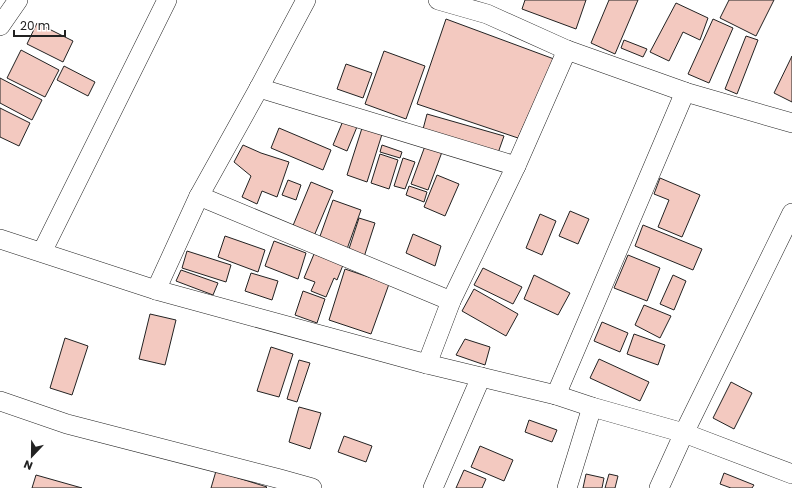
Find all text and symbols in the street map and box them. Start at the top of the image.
scale bar [14,12,65,38]
text: 20 m [20,17,50,34]
north arrow [12,436,52,476]
text: N [21,456,35,474]

